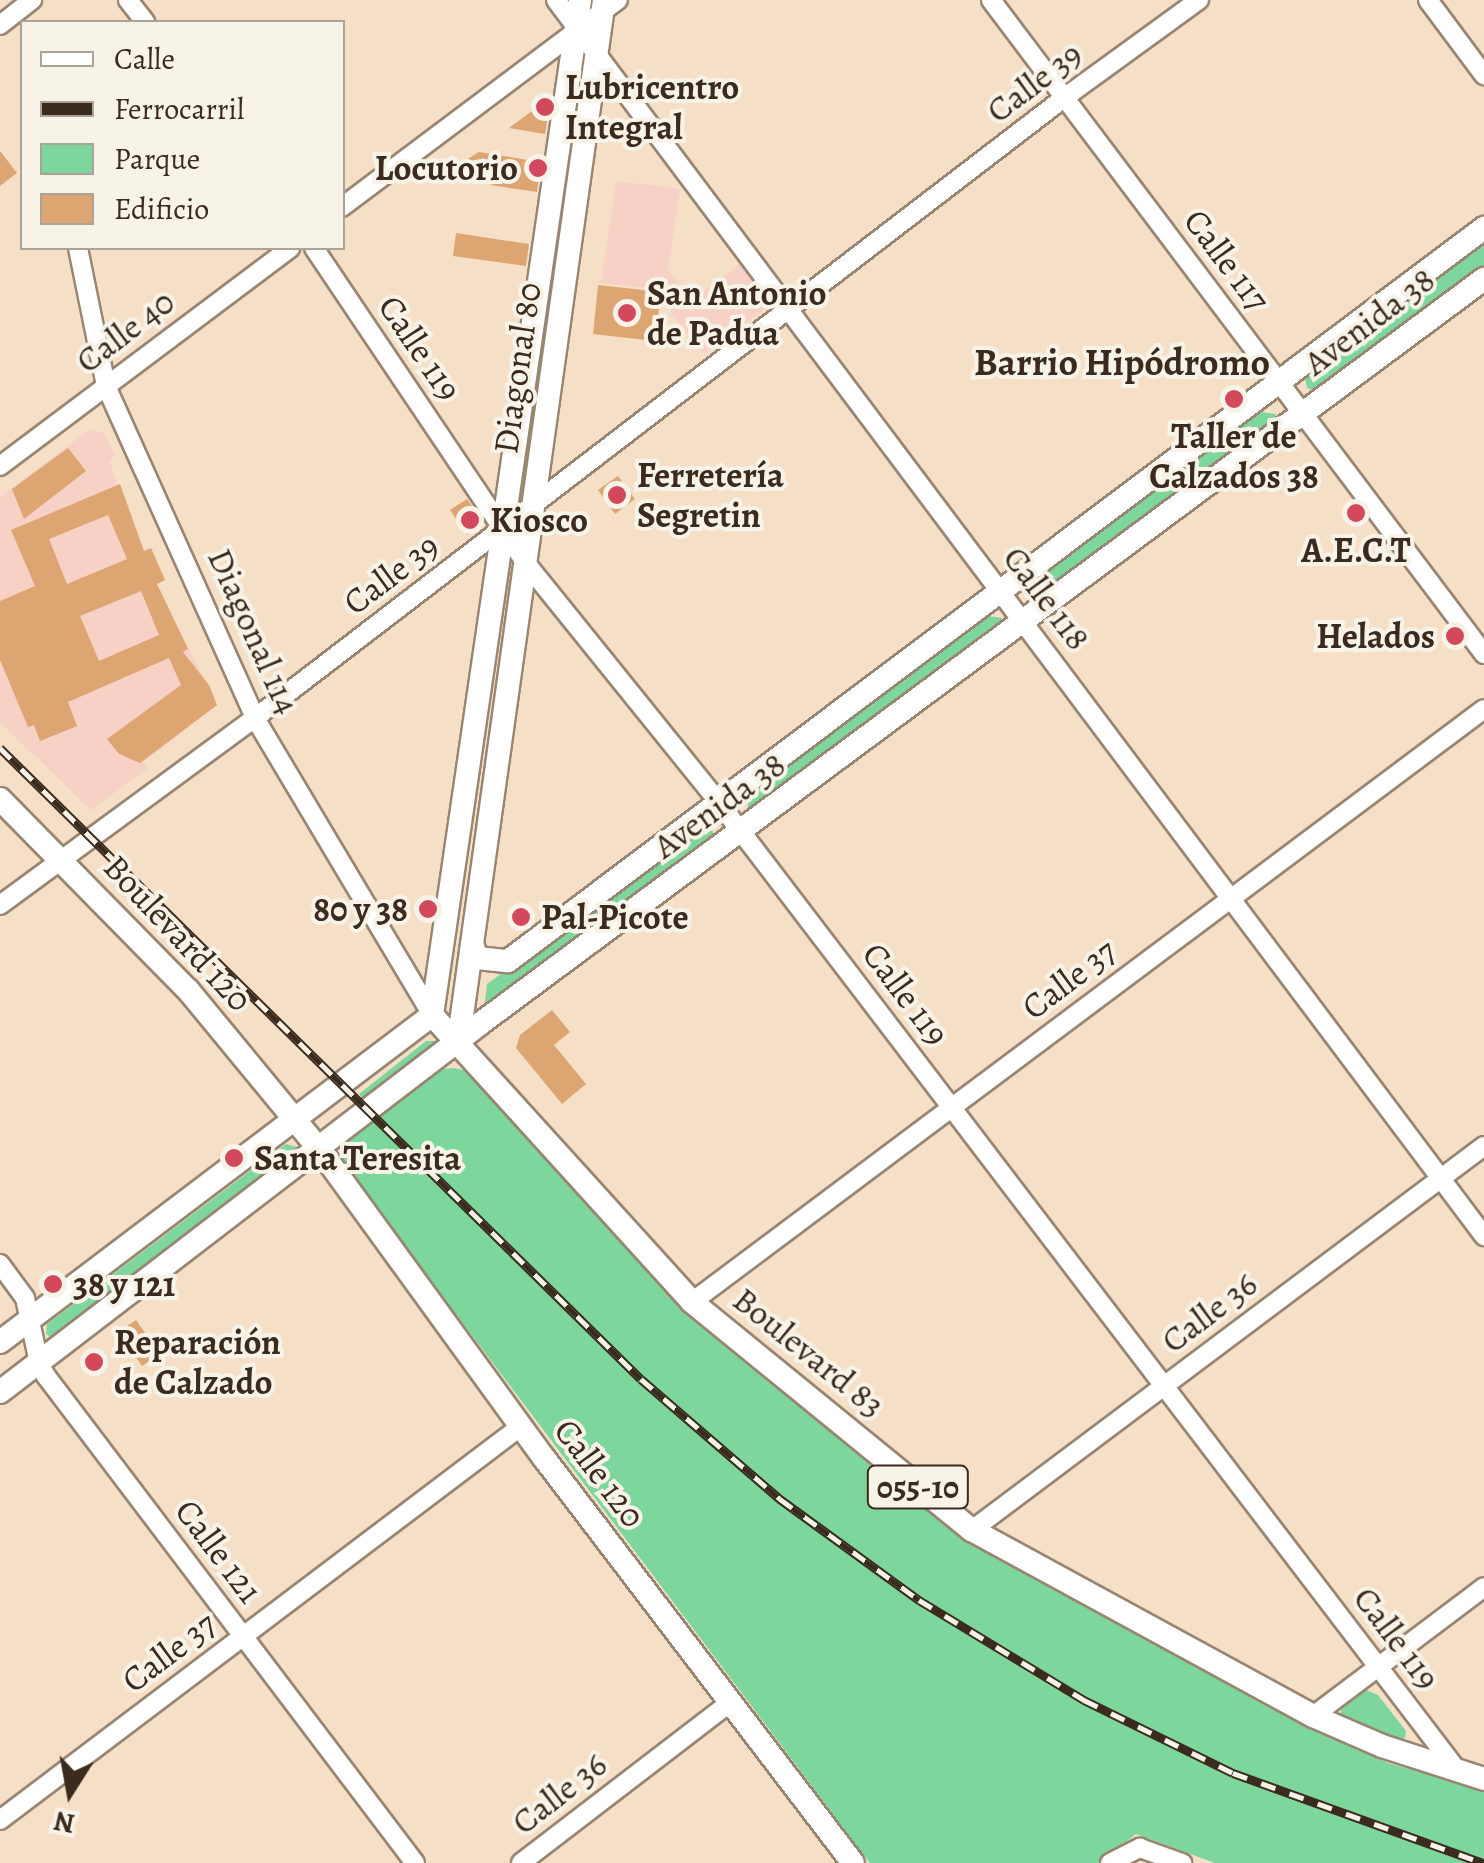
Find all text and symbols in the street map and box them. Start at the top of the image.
legend [20,20,345,250]
street label: Calle 39 [978,33,1090,131]
text: Calle [114,39,175,79]
place label: Lubricentro Integral [565,66,739,148]
text: Ferrocarril [114,89,244,129]
marker: Lubricentro Integral [534,96,556,118]
text: Parque [114,139,200,179]
place label: Locutorio [375,147,518,189]
marker: Locutorio [527,157,549,179]
text: Edificio [114,189,209,229]
street label: Calle 117 [1175,201,1279,319]
street label: Avenida 38 [1295,258,1443,384]
place label: San Antonio de Padua [647,272,826,354]
street label: Calle 40 [67,280,183,382]
street label: Diagonal 80 [484,280,550,456]
street label: Calle 119 [370,287,470,409]
marker: San Antonio de Padua [616,302,638,324]
district label: Barrio Hipódromo [974,340,1270,386]
marker: Taller de Calzados 38 [1223,388,1245,410]
place label: Taller de Calzados 38 [1149,415,1319,497]
place label: Ferretería Segretin [637,454,784,536]
marker: Ferretería Segretin [606,484,628,506]
place label: Kiosco [490,499,588,541]
marker: A.E.C.T [1345,502,1367,524]
marker: Kiosco [459,509,481,531]
street label: Calle 39 [335,525,447,623]
place label: A.E.C.T [1301,529,1411,571]
street label: Calle 118 [994,538,1100,658]
street label: Diagonal 114 [199,542,309,720]
place label: Helados [1316,615,1435,657]
marker: Helados [1444,625,1466,647]
street label: Avenida 38 [645,743,793,867]
street label: Boulevard 120 [95,846,261,1020]
place label: 80 y 38 [313,888,408,930]
place label: Pal-Picote [541,896,689,938]
marker: 80 y 38 [417,898,439,920]
marker: Pal-Picote [510,906,532,928]
street label: Calle 37 [1014,930,1124,1028]
street label: Calle 119 [854,934,958,1054]
place label: Santa Teresita [254,1137,461,1179]
marker: Santa Teresita [223,1147,245,1169]
place label: 38 y 121 [73,1263,175,1305]
street label: Calle 36 [1153,1263,1265,1361]
marker: 38 y 121 [42,1273,64,1295]
street label: Boulevard 83 [725,1278,893,1426]
place label: Reparación de Calzado [114,1321,281,1403]
marker: Reparación de Calzado [83,1351,105,1373]
street label: Calle 120 [546,1410,654,1536]
road number: 055-10 [866,1460,970,1514]
street label: Calle 121 [167,1491,271,1611]
street label: Calle 119 [1345,1578,1449,1698]
street label: Calle 37 [114,1603,224,1701]
north arrow [20,1743,120,1843]
street label: Calle 36 [503,1743,615,1843]
text: N [51,1802,78,1843]

